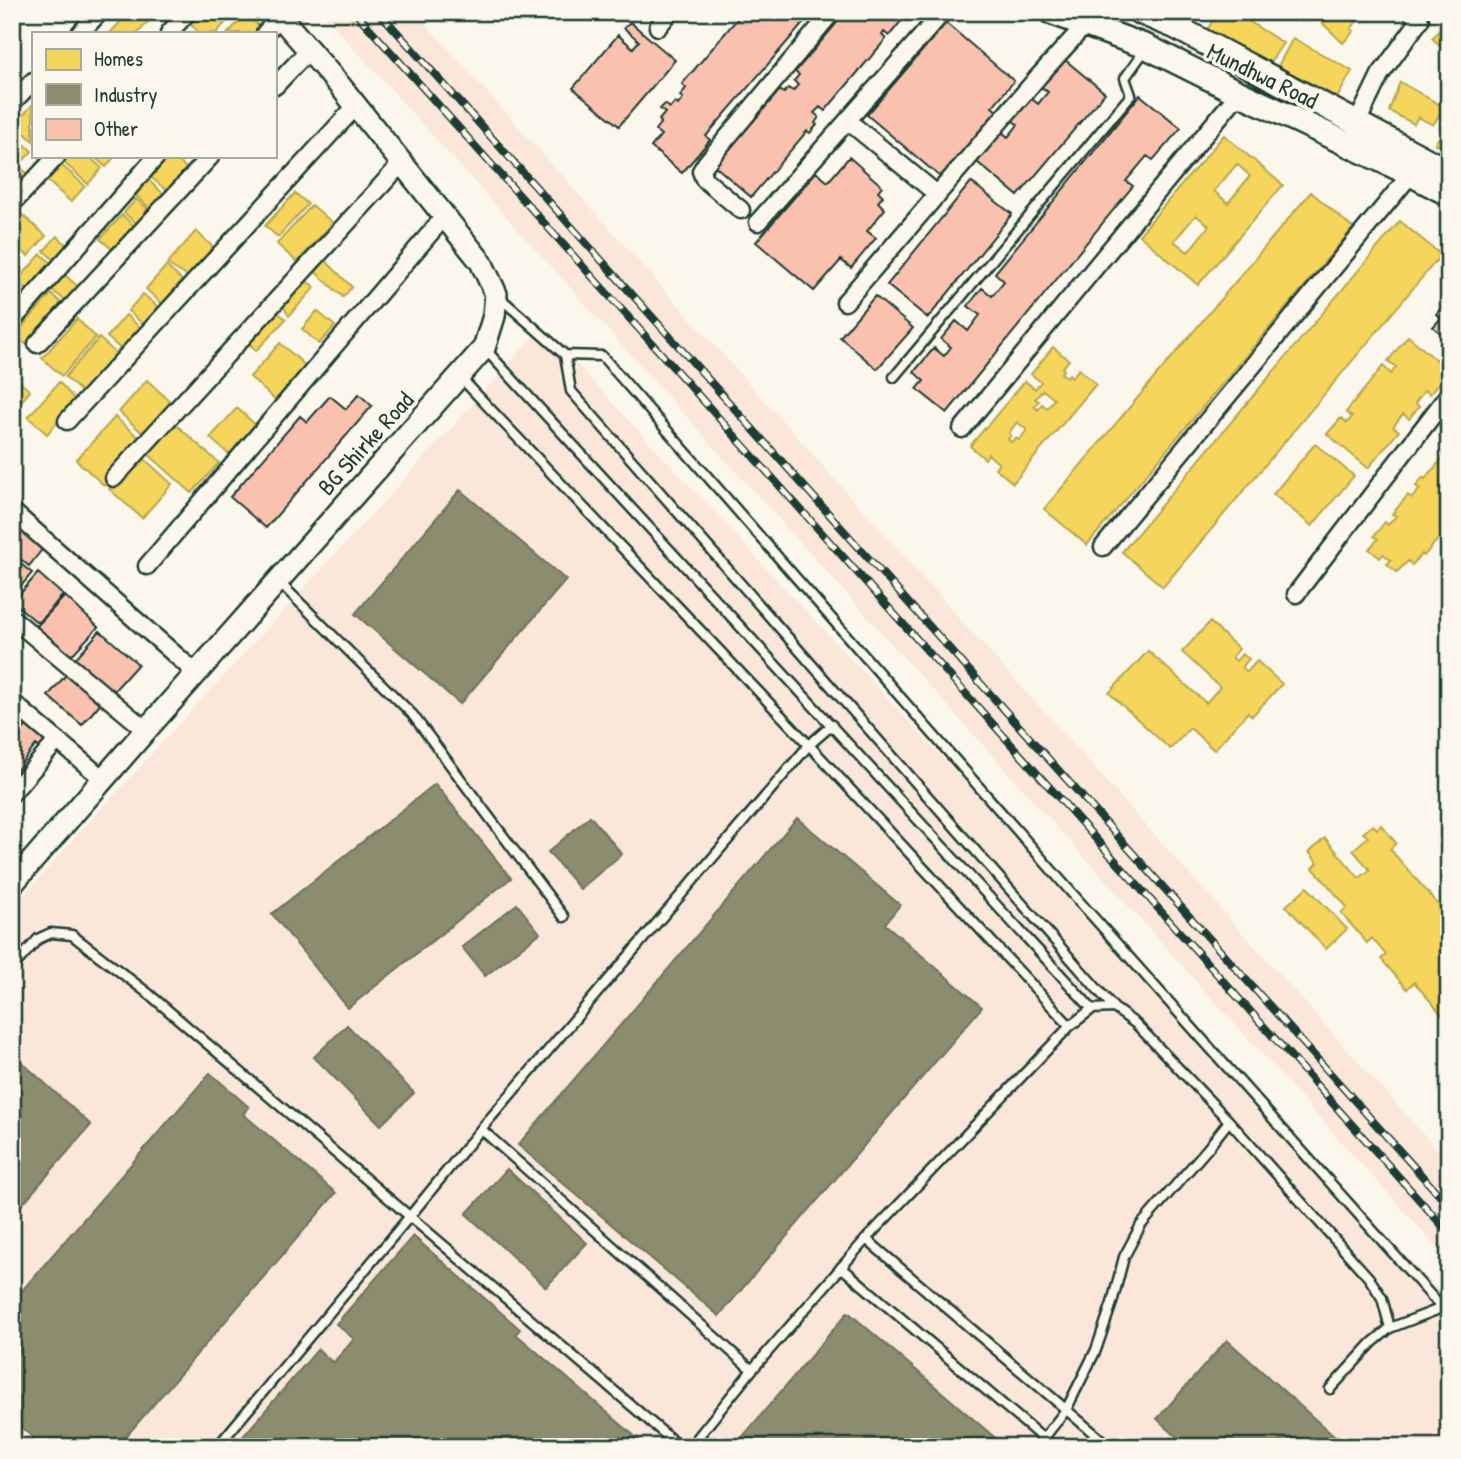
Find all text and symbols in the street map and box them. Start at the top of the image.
legend [32,32,276,158]
street label: Mundhwa Road [1202,34,1324,116]
text: Homes [94,44,143,73]
text: Industry [94,80,157,109]
text: Other [94,114,138,143]
street label: BG Shirke Road [310,384,420,502]

